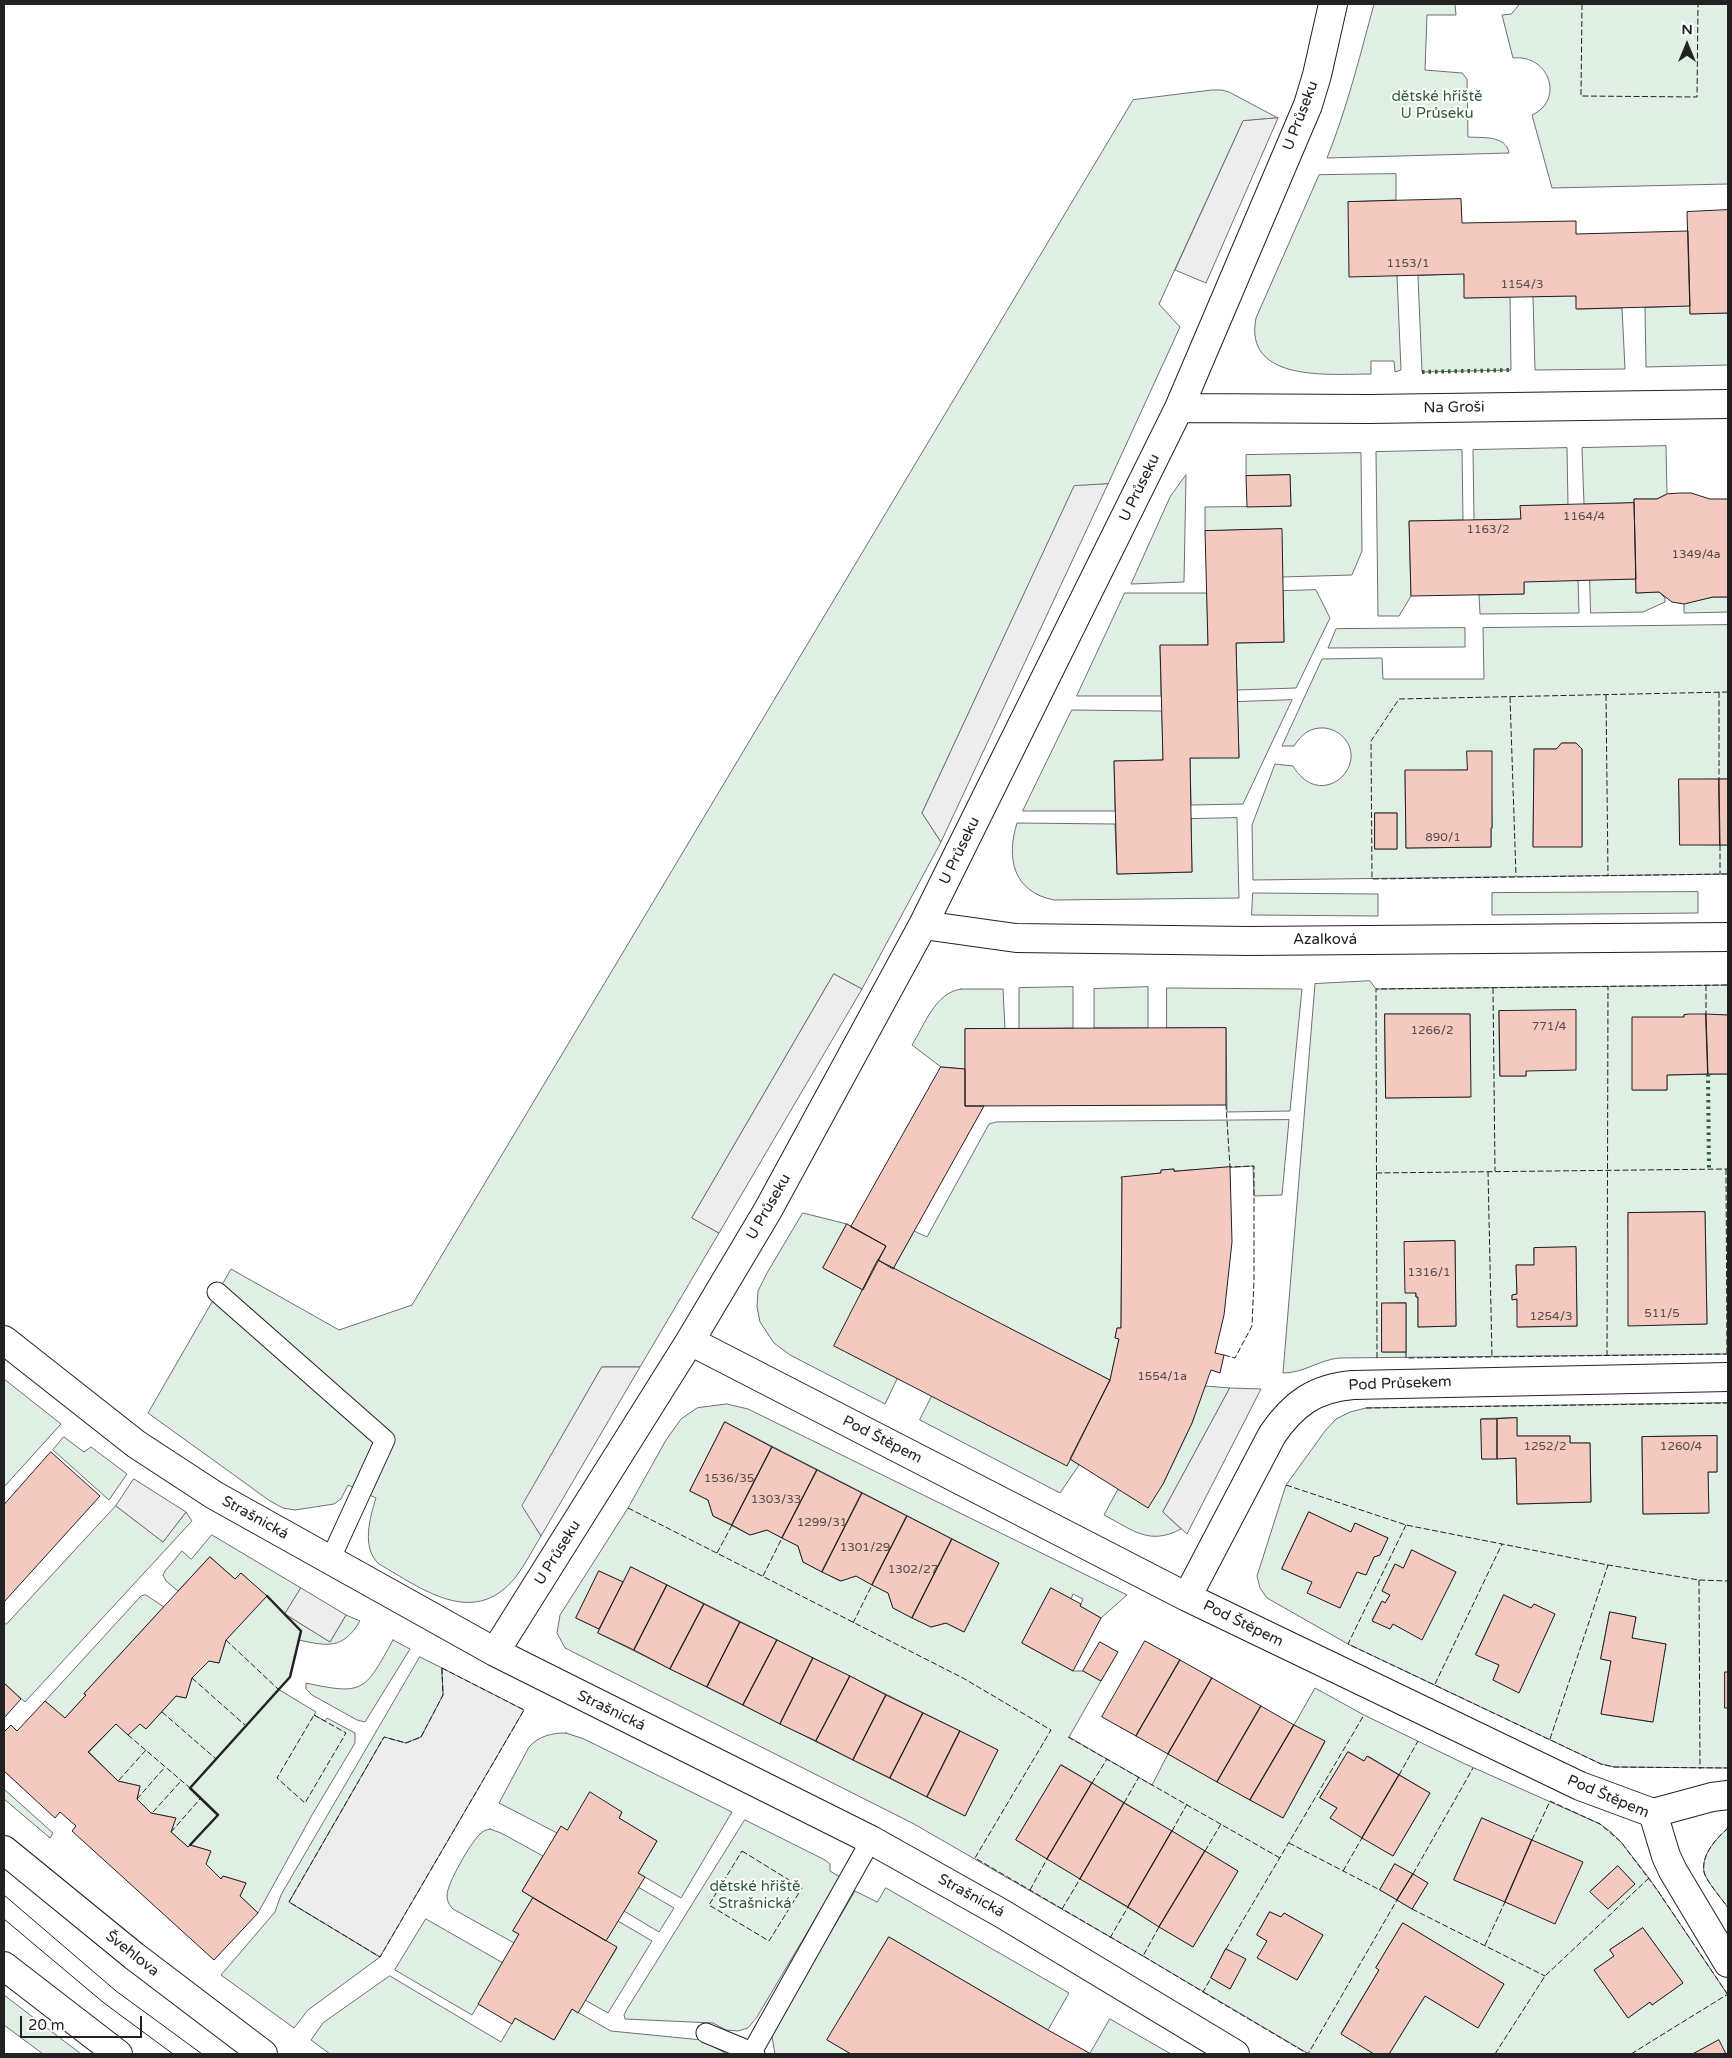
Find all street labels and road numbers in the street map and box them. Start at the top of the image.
street label: U Průseku [1279,79,1323,153]
street label: Na Groši [1423,398,1485,418]
street label: U Průseku [1116,451,1164,525]
street label: U Průseku [936,814,984,888]
street label: Azalková [1293,931,1357,949]
street label: U Průseku [743,1171,795,1243]
street label: Pod Průsekem [1348,1373,1452,1395]
street label: Pod Štěpem [839,1412,925,1468]
street label: Strašnická [219,1492,291,1544]
street label: U Průseku [531,1517,585,1589]
street label: Pod Štěpem [1200,1597,1286,1651]
street label: Strašnická [574,1687,648,1735]
street label: Pod Štěpem [1564,1772,1652,1822]
street label: Strašnická [935,1870,1007,1922]
street label: Švehlova [102,1927,162,1981]

